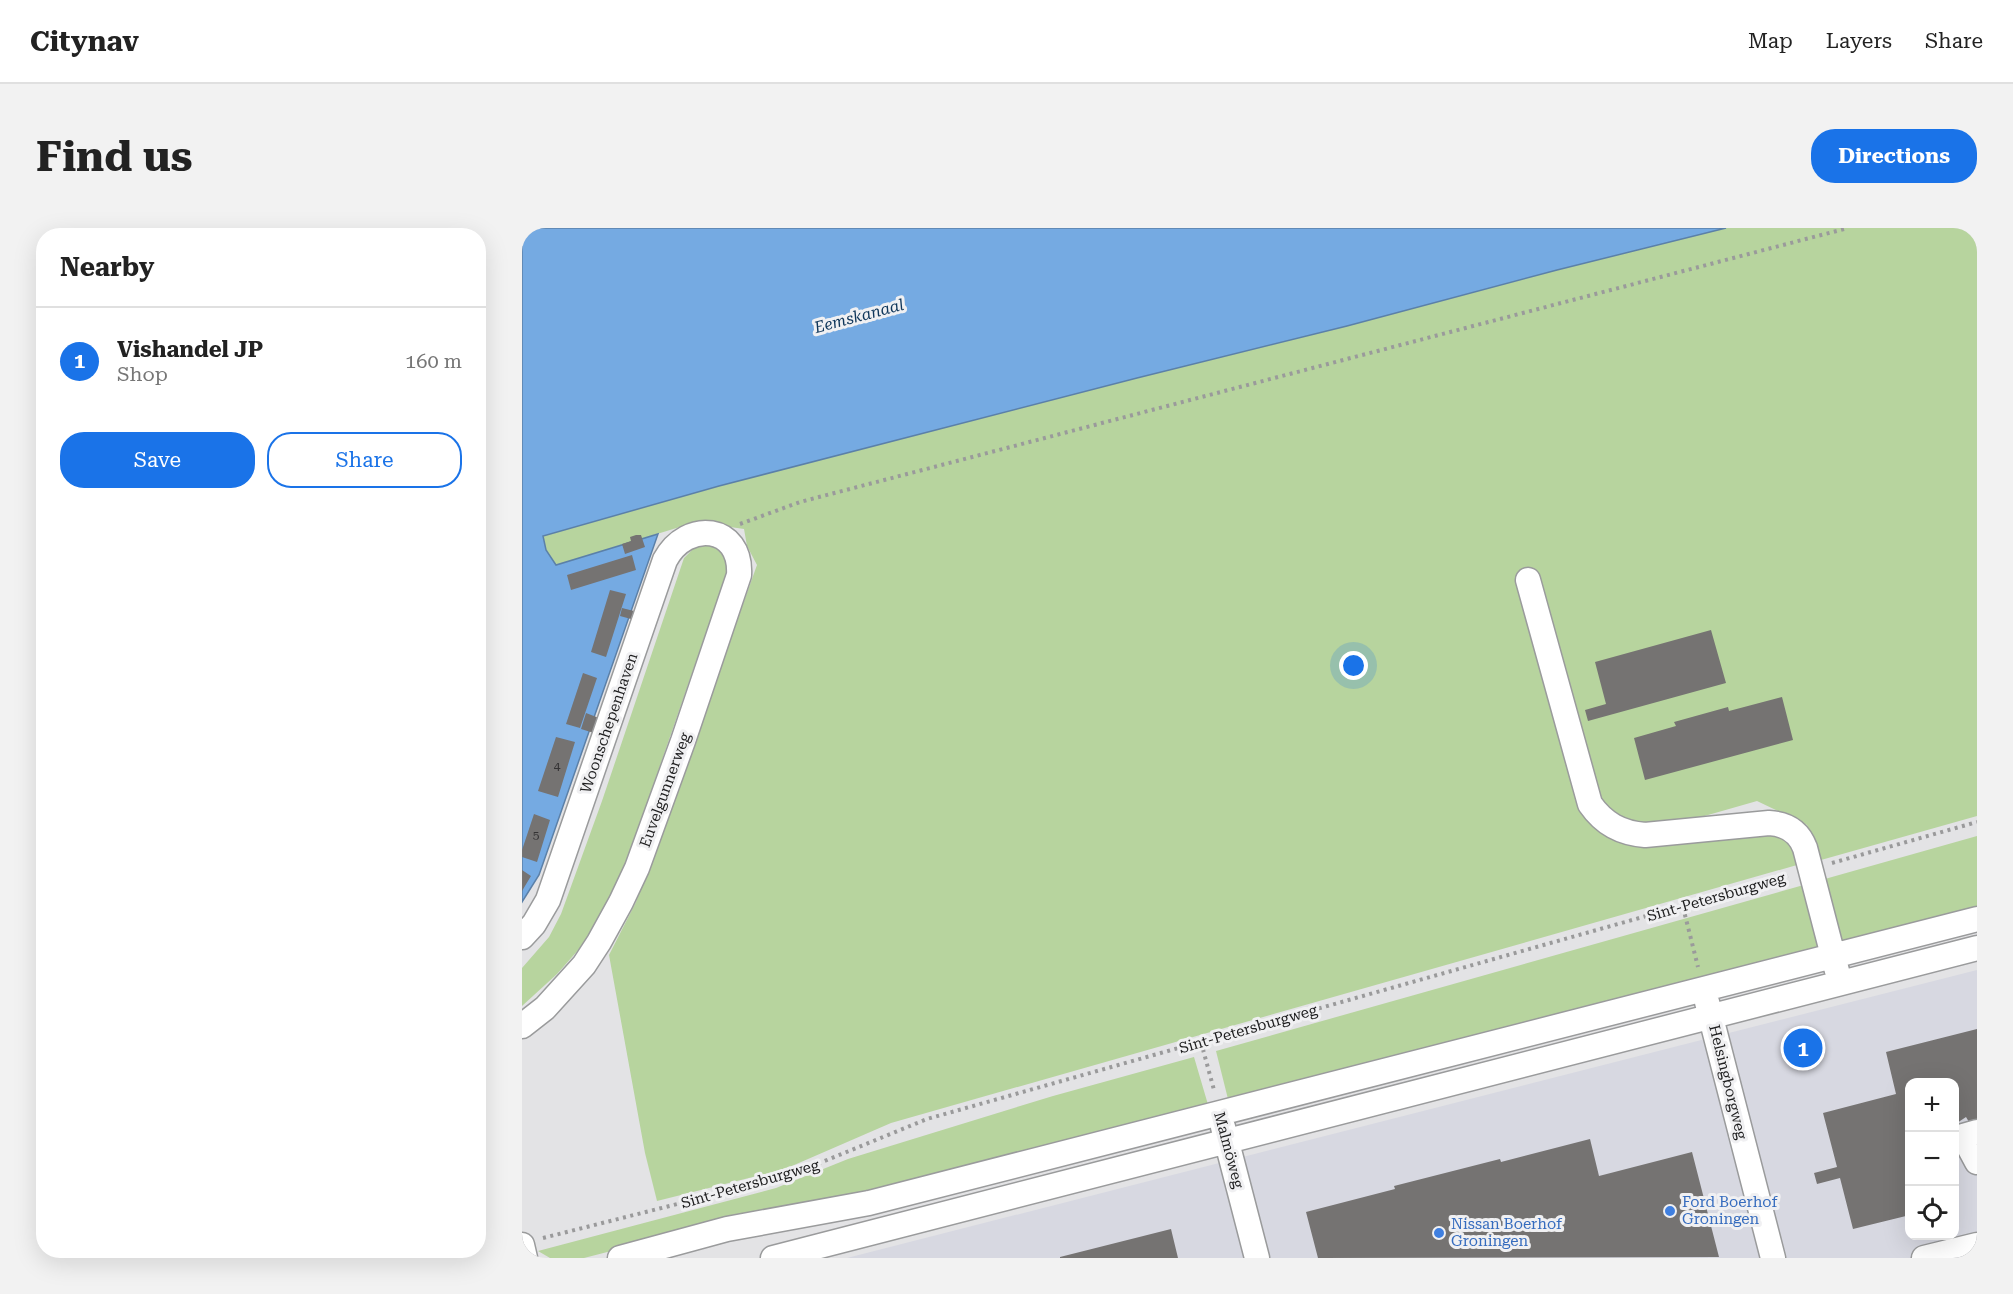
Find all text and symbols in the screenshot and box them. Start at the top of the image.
text: Citynav [30,25,139,58]
text: Map [1748,29,1793,53]
text: Layers [1826,29,1892,53]
text: Share [1925,29,1983,53]
button: Directions [1811,129,1977,183]
text: Find us [36,132,193,181]
text: Nearby [60,252,154,282]
water label: Eemskanaal [811,295,906,337]
text: Vishandel JP [117,337,263,362]
text: 1 [74,349,85,373]
text: 160 m [405,349,462,373]
text: Shop [117,362,168,386]
button: Save [60,432,255,488]
button: Share [267,432,462,488]
street label: Woonschepenhaven [577,650,642,796]
your location [1339,651,1368,680]
street label: Euvelgunnerweg [636,730,694,850]
house number: 4 [554,759,561,773]
house number: 5 [533,828,540,842]
street label: Sint-Petersburgweg [1645,869,1788,925]
street label: Sint-Petersburgweg [1177,1001,1320,1057]
street label: Helsingborgweg [1705,1023,1751,1142]
pin: 1 [1784,1026,1822,1070]
map controls [1905,1078,1959,1240]
button: + [1905,1078,1959,1132]
street label: Malmöweg [1210,1110,1248,1191]
button: − [1905,1132,1959,1186]
street label: Sint-Petersburgweg [679,1156,822,1212]
button: locate [1905,1186,1959,1240]
place label: Ford Boerhof Groningen [1682,1193,1778,1228]
marker: Ford Boerhof Groningen [1663,1204,1677,1218]
place label: Nissan Boerhof Groningen [1451,1215,1563,1250]
marker: Nissan Boerhof Groningen [1432,1226,1446,1240]

